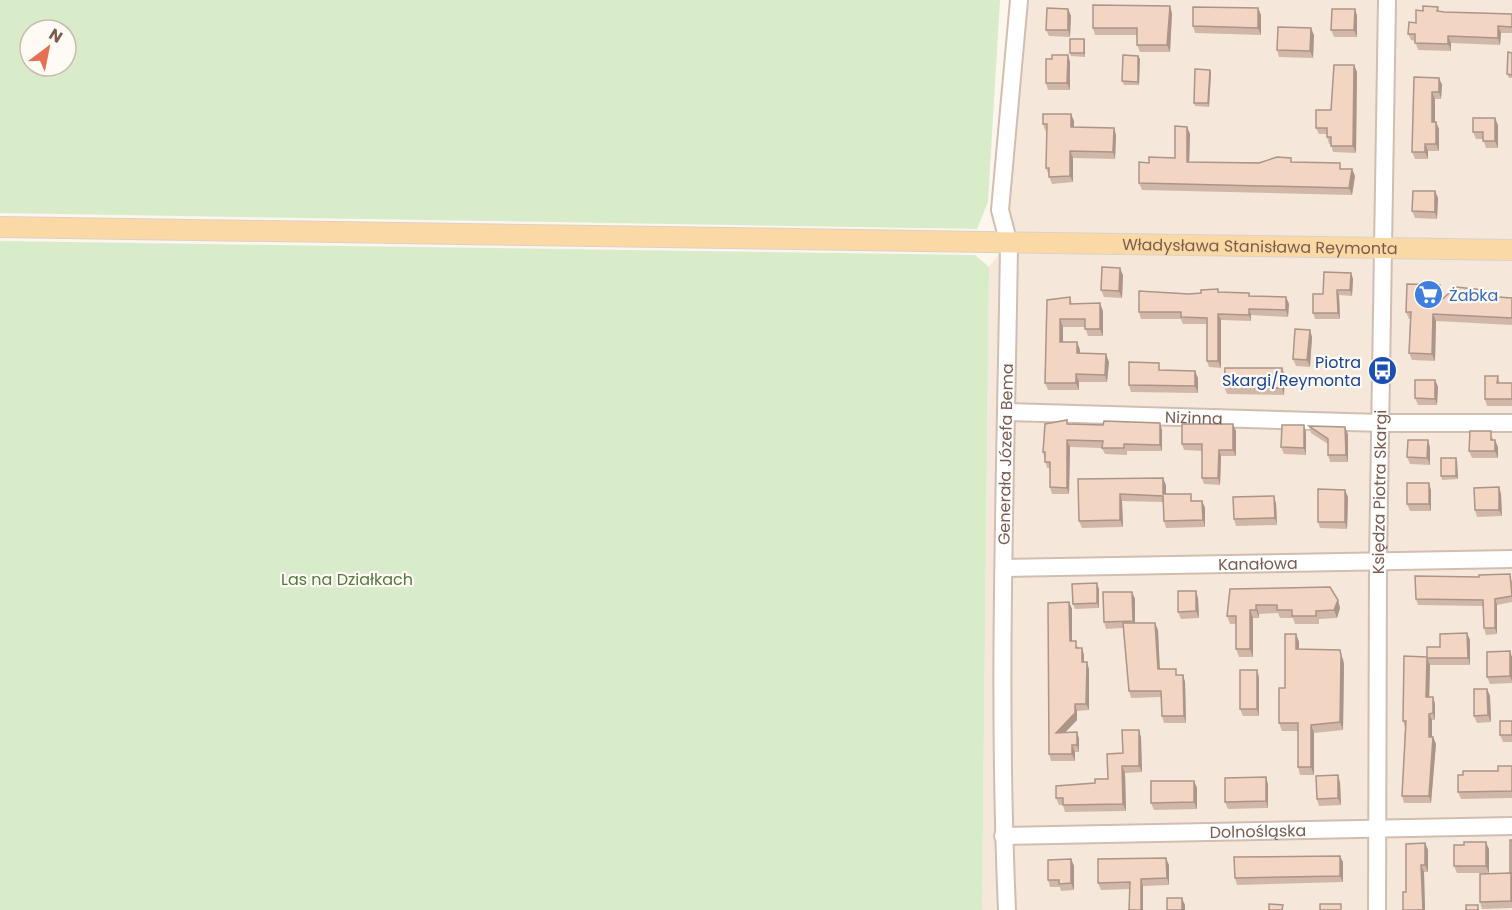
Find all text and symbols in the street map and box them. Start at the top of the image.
north arrow [18,18,78,78]
text: N [44,23,67,49]
street label: Władysława Stanisława Reymonta [1122,233,1398,260]
supermarket icon: Żabka [1412,279,1444,311]
place label: Żabka [1449,284,1498,307]
place label: Piotra Skargi/Reymonta [1222,351,1361,392]
bus stop icon: Piotra Skargi/Reymonta [1366,355,1398,387]
street label: Generała Józefa Bema [993,363,1019,545]
street label: Nizinna [1165,406,1223,430]
street label: Księdza Piotra Skargi [1367,410,1392,574]
street label: Kanałowa [1218,552,1298,576]
park label: Las na Działkach [281,568,413,591]
street label: Dolnośląska [1209,819,1306,844]

